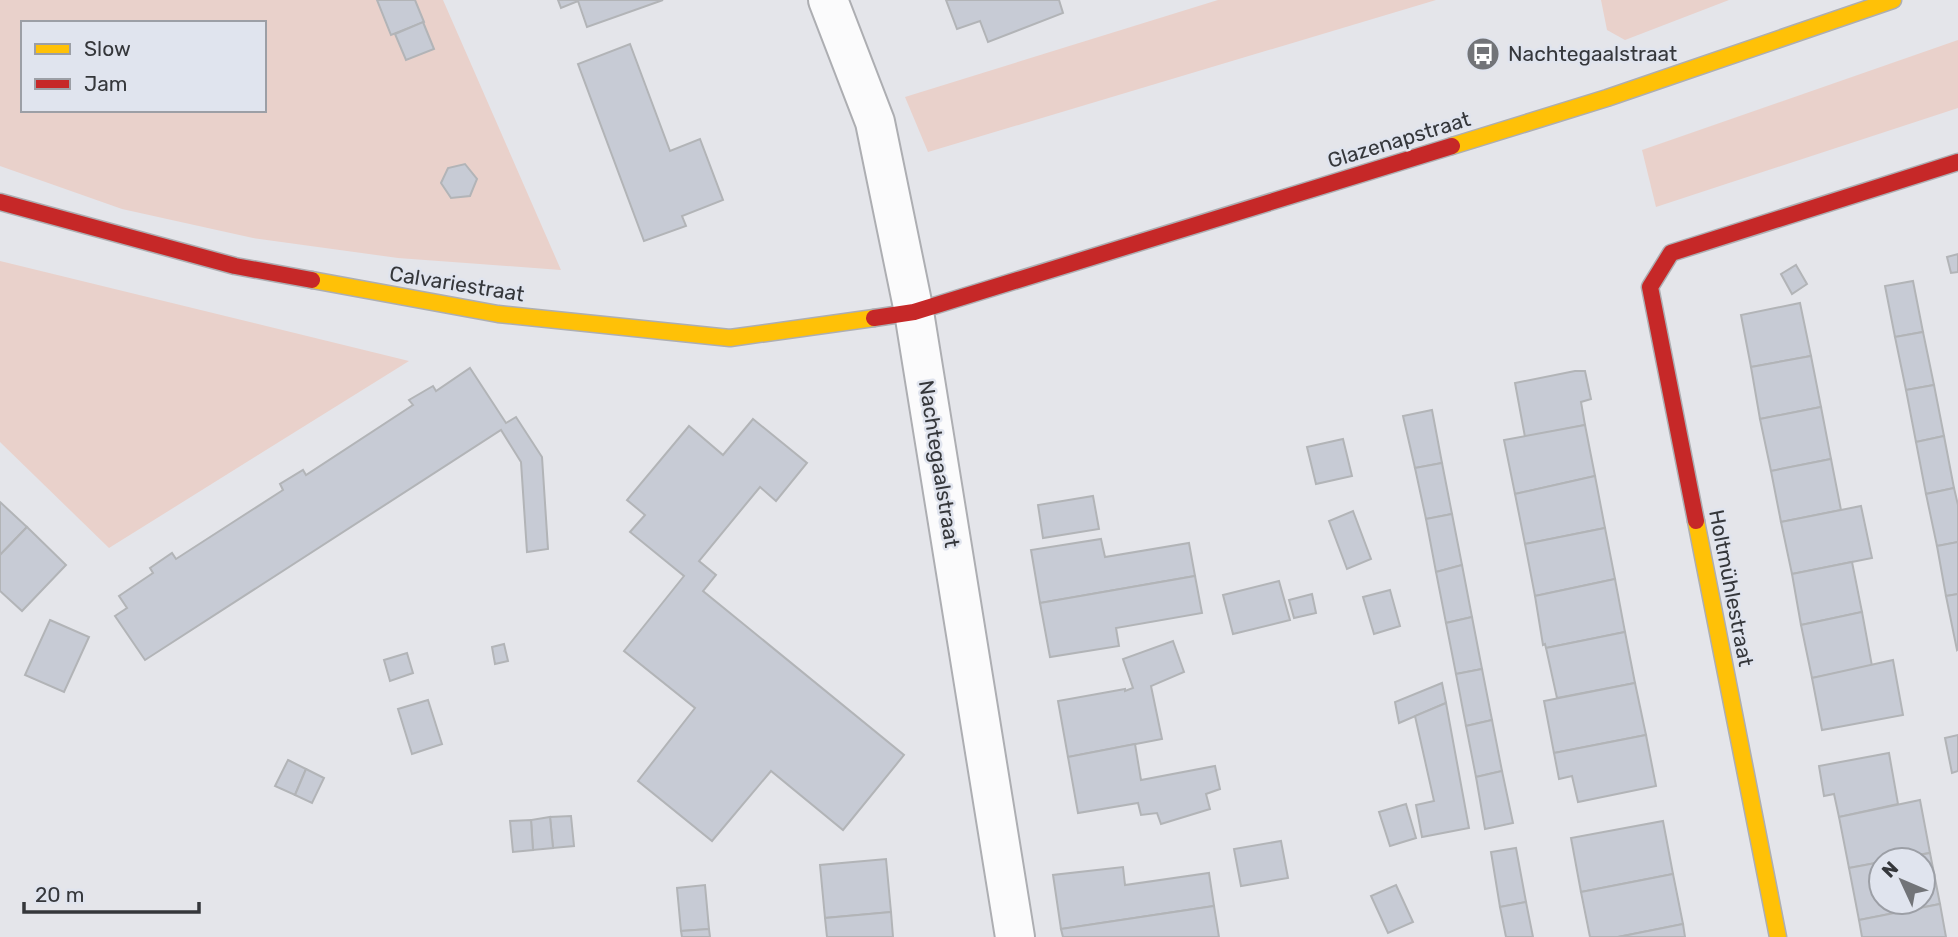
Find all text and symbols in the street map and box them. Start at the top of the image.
legend [21,21,266,112]
bus stop icon: Nachtegaalstraat [1464,35,1502,73]
text: Slow [84,36,131,61]
place label: Nachtegaalstraat [1508,41,1677,66]
text: Jam [84,71,128,96]
street label: Glazenapstraat [1324,106,1473,173]
street label: Calvariestraat [388,260,526,307]
street label: Nachtegaalstraat [914,378,965,549]
street label: Holtmühlestraat [1704,507,1759,668]
north arrow [1867,846,1937,916]
text: N [1877,857,1903,882]
scale bar [24,870,200,914]
text: 20 m [35,882,84,907]

